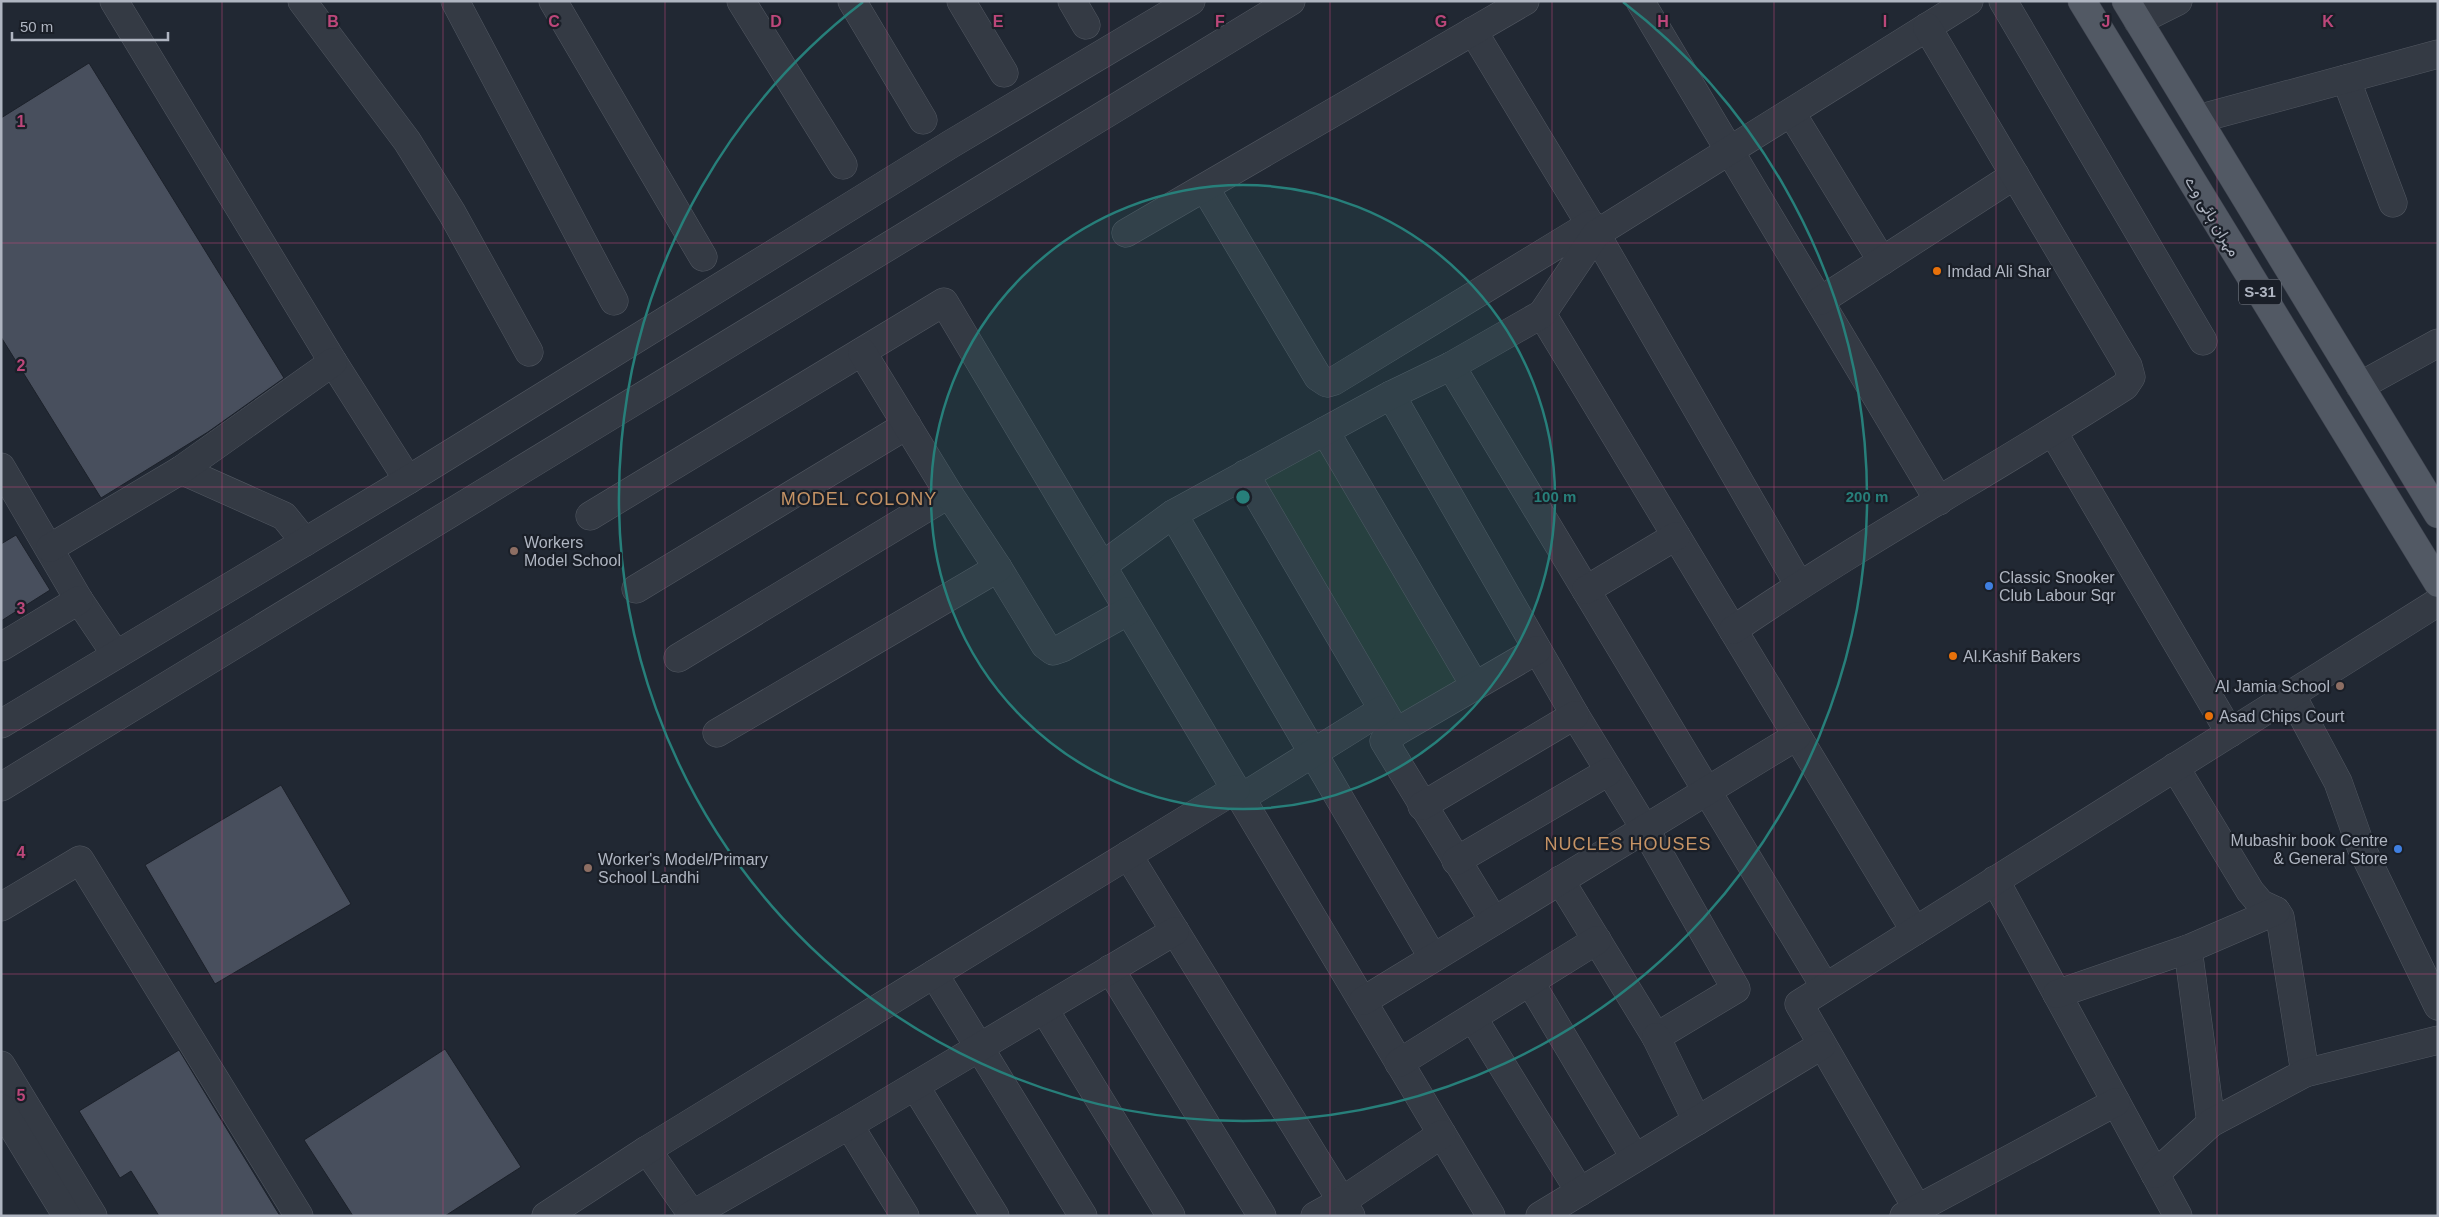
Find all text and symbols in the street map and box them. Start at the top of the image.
scale bar [12,10,169,42]
text: B [327,13,339,30]
text: C [548,13,560,30]
text: D [770,13,782,30]
text: E [993,13,1004,30]
text: F [1215,13,1225,30]
text: G [1435,13,1447,30]
text: H [1657,13,1669,30]
text: I [1883,13,1887,30]
text: J [2102,13,2110,30]
text: K [2322,13,2334,30]
text: 50 m [20,18,53,35]
text: 1 [17,113,26,130]
street label: مہران ہائی وے [2180,173,2243,260]
place label: Imdad Ali Shar [1947,263,2052,280]
marker: Imdad Ali Shar [1931,265,1943,277]
road number: S-31 [2239,280,2281,304]
text: 2 [17,357,26,374]
centre of rings [1234,488,1252,506]
text: 100 m [1534,488,1576,505]
text: 200 m [1846,488,1888,505]
district label: MODEL COLONY [781,489,937,509]
place label: Workers Model School [524,534,621,569]
marker: Workers Model School [508,545,520,557]
place label: Classic Snooker Club Labour Sqr [1999,569,2116,604]
marker: Classic Snooker Club Labour Sqr [1983,580,1995,592]
text: 3 [17,600,26,617]
place label: Al.Kashif Bakers [1963,648,2080,665]
marker: Al.Kashif Bakers [1947,650,1959,662]
place label: Al Jamia School [2215,678,2330,695]
marker: Al Jamia School [2334,680,2346,692]
place label: Asad Chips Court [2219,708,2345,725]
marker: Asad Chips Court [2203,710,2215,722]
place label: Mubashir book Centre & General Store [2231,832,2388,867]
district label: NUCLES HOUSES [1544,834,1712,854]
marker: Mubashir book Centre & General Store [2392,843,2404,855]
text: 4 [17,844,26,861]
place label: Worker's Model/Primary School Landhi [598,851,768,886]
marker: Worker's Model/Primary School Landhi [582,862,594,874]
text: 5 [17,1087,26,1104]

